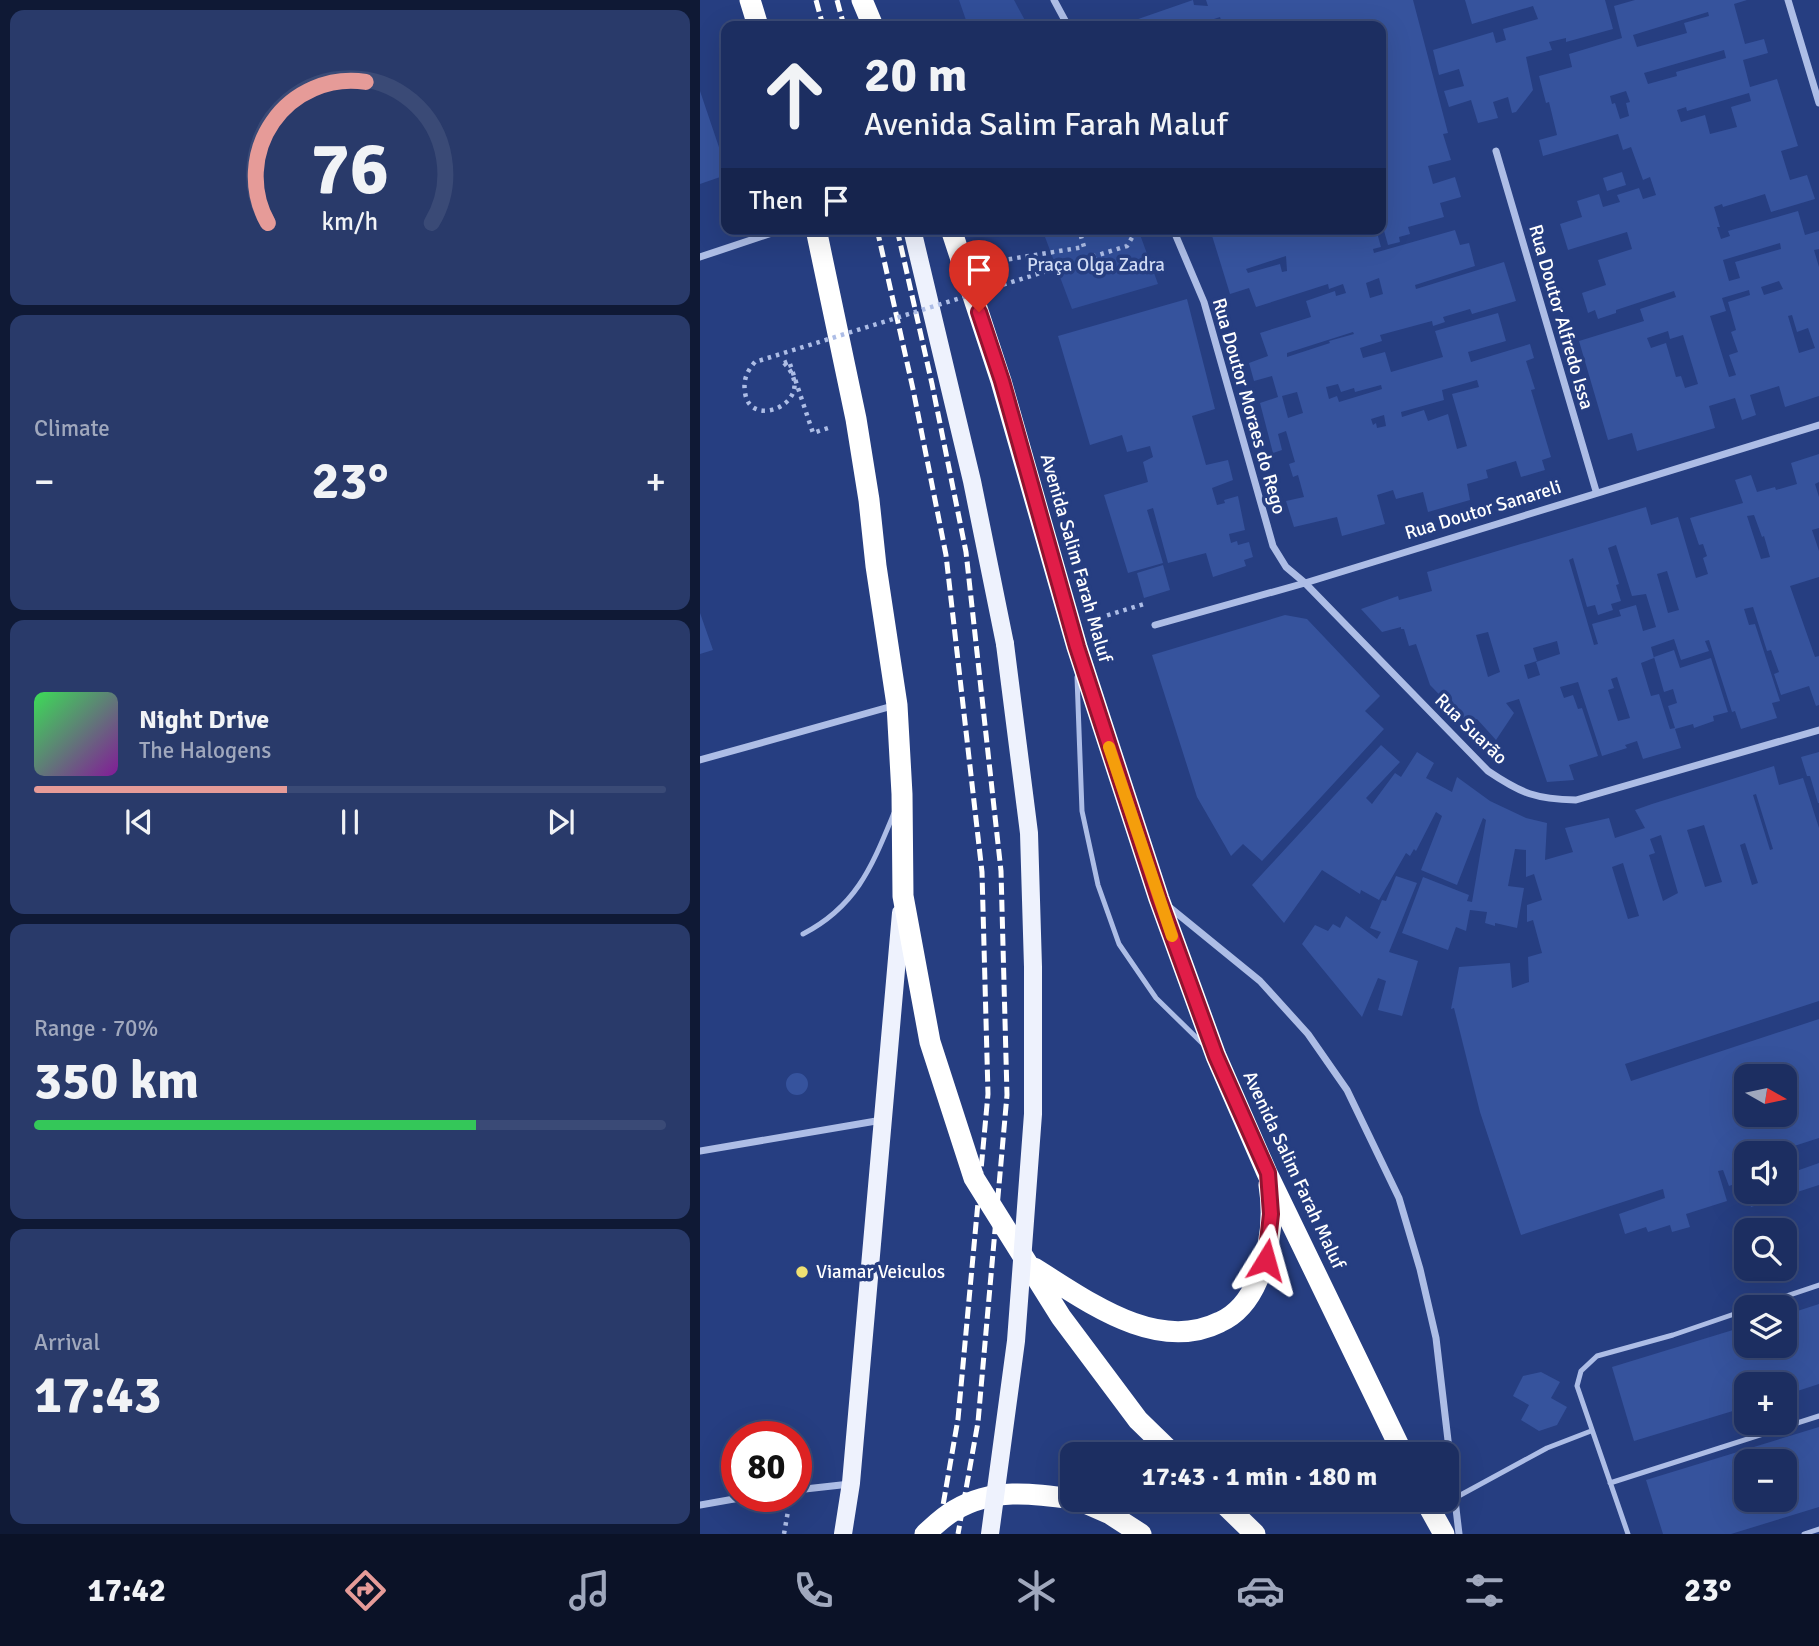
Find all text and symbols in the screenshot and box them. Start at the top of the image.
text: 20 m [864,45,967,105]
icon: ahead [749,49,840,140]
text: Avenida Salim Farah Maluf [864,105,1227,144]
text: 76 [311,126,389,215]
icon: arrive [817,182,855,220]
text: Then [749,185,803,217]
text: km/h [322,206,378,237]
street label: Rua Doutor Alfredo Issa [1523,222,1599,412]
pin [949,240,1009,312]
icon: arrive [960,251,998,289]
park label: Praça Olga Zadra [1027,253,1165,277]
street label: Rua Doutor Moraes do Rego [1207,295,1291,517]
text: Climate [34,414,110,443]
text: 23° [312,449,388,513]
street label: Avenida Salim Farah Maluf [1035,451,1118,667]
text: − [34,458,55,505]
text: + [645,458,666,505]
street label: Rua Doutor Sanareli [1402,475,1564,545]
street label: Rua Suarão [1430,688,1513,770]
text: Night Drive [139,704,269,736]
text: The Halogens [139,736,271,765]
icon: previous [120,803,158,841]
icon: pause [331,803,369,841]
icon: next [542,803,580,841]
text: Range · 70% [34,1014,158,1043]
text: 350 km [34,1049,199,1113]
north arrow [1734,1064,1797,1127]
map controls [1734,1064,1797,1512]
street label: Avenida Salim Farah Maluf [1238,1067,1351,1274]
button: sound [1734,1141,1797,1204]
button: search [1734,1218,1797,1281]
position arrow [1229,1223,1303,1297]
place label: Viamar Veiculos [816,1260,945,1284]
marker: Viamar Veiculos [794,1264,810,1280]
button: layers [1734,1295,1797,1358]
text: Arrival [34,1328,100,1357]
text: 17:43 [34,1363,162,1427]
button: + [1734,1372,1797,1435]
speed limit sign: 80 [721,1421,812,1512]
button: − [1734,1449,1797,1512]
text: 17:43 · 1 min · 180 m [1142,1461,1377,1493]
icon: directions [341,1566,390,1615]
icon: music [565,1566,614,1615]
icon: phone [789,1566,838,1615]
icon: climate [1012,1566,1061,1615]
icon: car [1236,1566,1285,1615]
icon: filters [1460,1566,1509,1615]
text: 17:42 [87,1571,166,1610]
text: 23° [1684,1571,1731,1610]

